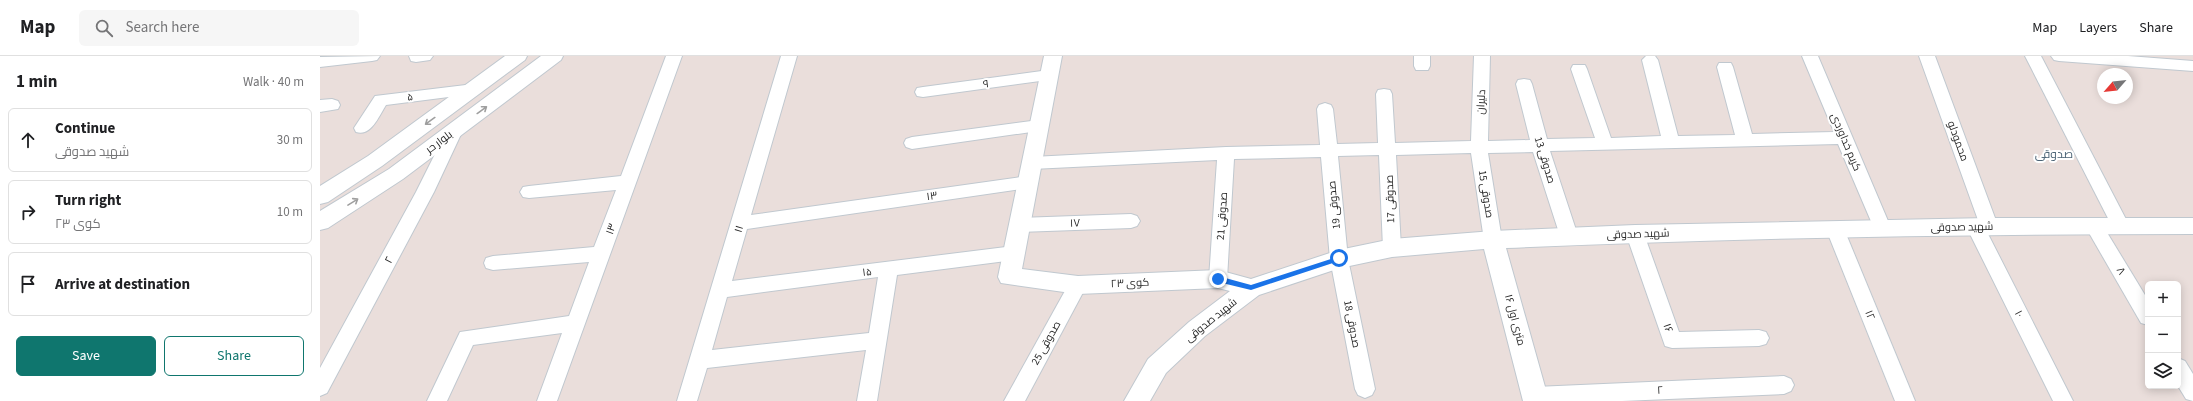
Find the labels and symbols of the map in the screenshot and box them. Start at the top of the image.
north arrow [2097,68,2133,104]
street label: ۹ [982,76,990,92]
street label: ۵ [406,89,414,105]
street label: دلیران [1473,89,1489,115]
one-way arrow [476,106,487,115]
street label: کریم خداوردی [1827,111,1865,173]
one-way arrow [425,117,436,125]
street label: محمودلو [1944,119,1972,163]
street label: بلوار حر [422,127,456,158]
street label: صدوقی 13 [1531,135,1559,185]
district label: صدوقی [2035,146,2073,163]
street label: صدوقی 15 [1475,169,1497,219]
street label: صدوقی 17 [1382,175,1398,223]
street label: صدوقی 19 [1324,180,1344,230]
street label: ۱۳ [926,188,938,204]
street label: صدوقی 21 [1213,191,1231,241]
one-way arrow [347,197,359,205]
street label: ۱۷ [1070,215,1081,231]
street label: شهید صدوقی [1930,219,1994,235]
street label: ۱۳ [602,221,620,237]
street label: ۱۱ [731,224,747,234]
street label: شهید صدوقی [1606,225,1670,243]
route start [1330,249,1348,267]
street label: ۲ [381,254,397,266]
street label: ۱۵ [861,264,873,280]
street label: ۸ [2113,264,2129,278]
route end [1209,270,1227,288]
street label: کوی ۲۳ [1110,275,1150,291]
street label: ۱۶ متری اول [1501,293,1529,347]
street label: شهید صدوقی [1182,294,1240,346]
street label: صدوقی 18 [1340,299,1364,349]
street label: ۱۲ [1861,308,1879,322]
street label: ۱۰ [2011,308,2027,320]
street label: صدوقی 25 [1028,318,1064,368]
street label: ۱۶ [1659,321,1677,335]
street label: ۲ [1657,382,1663,398]

